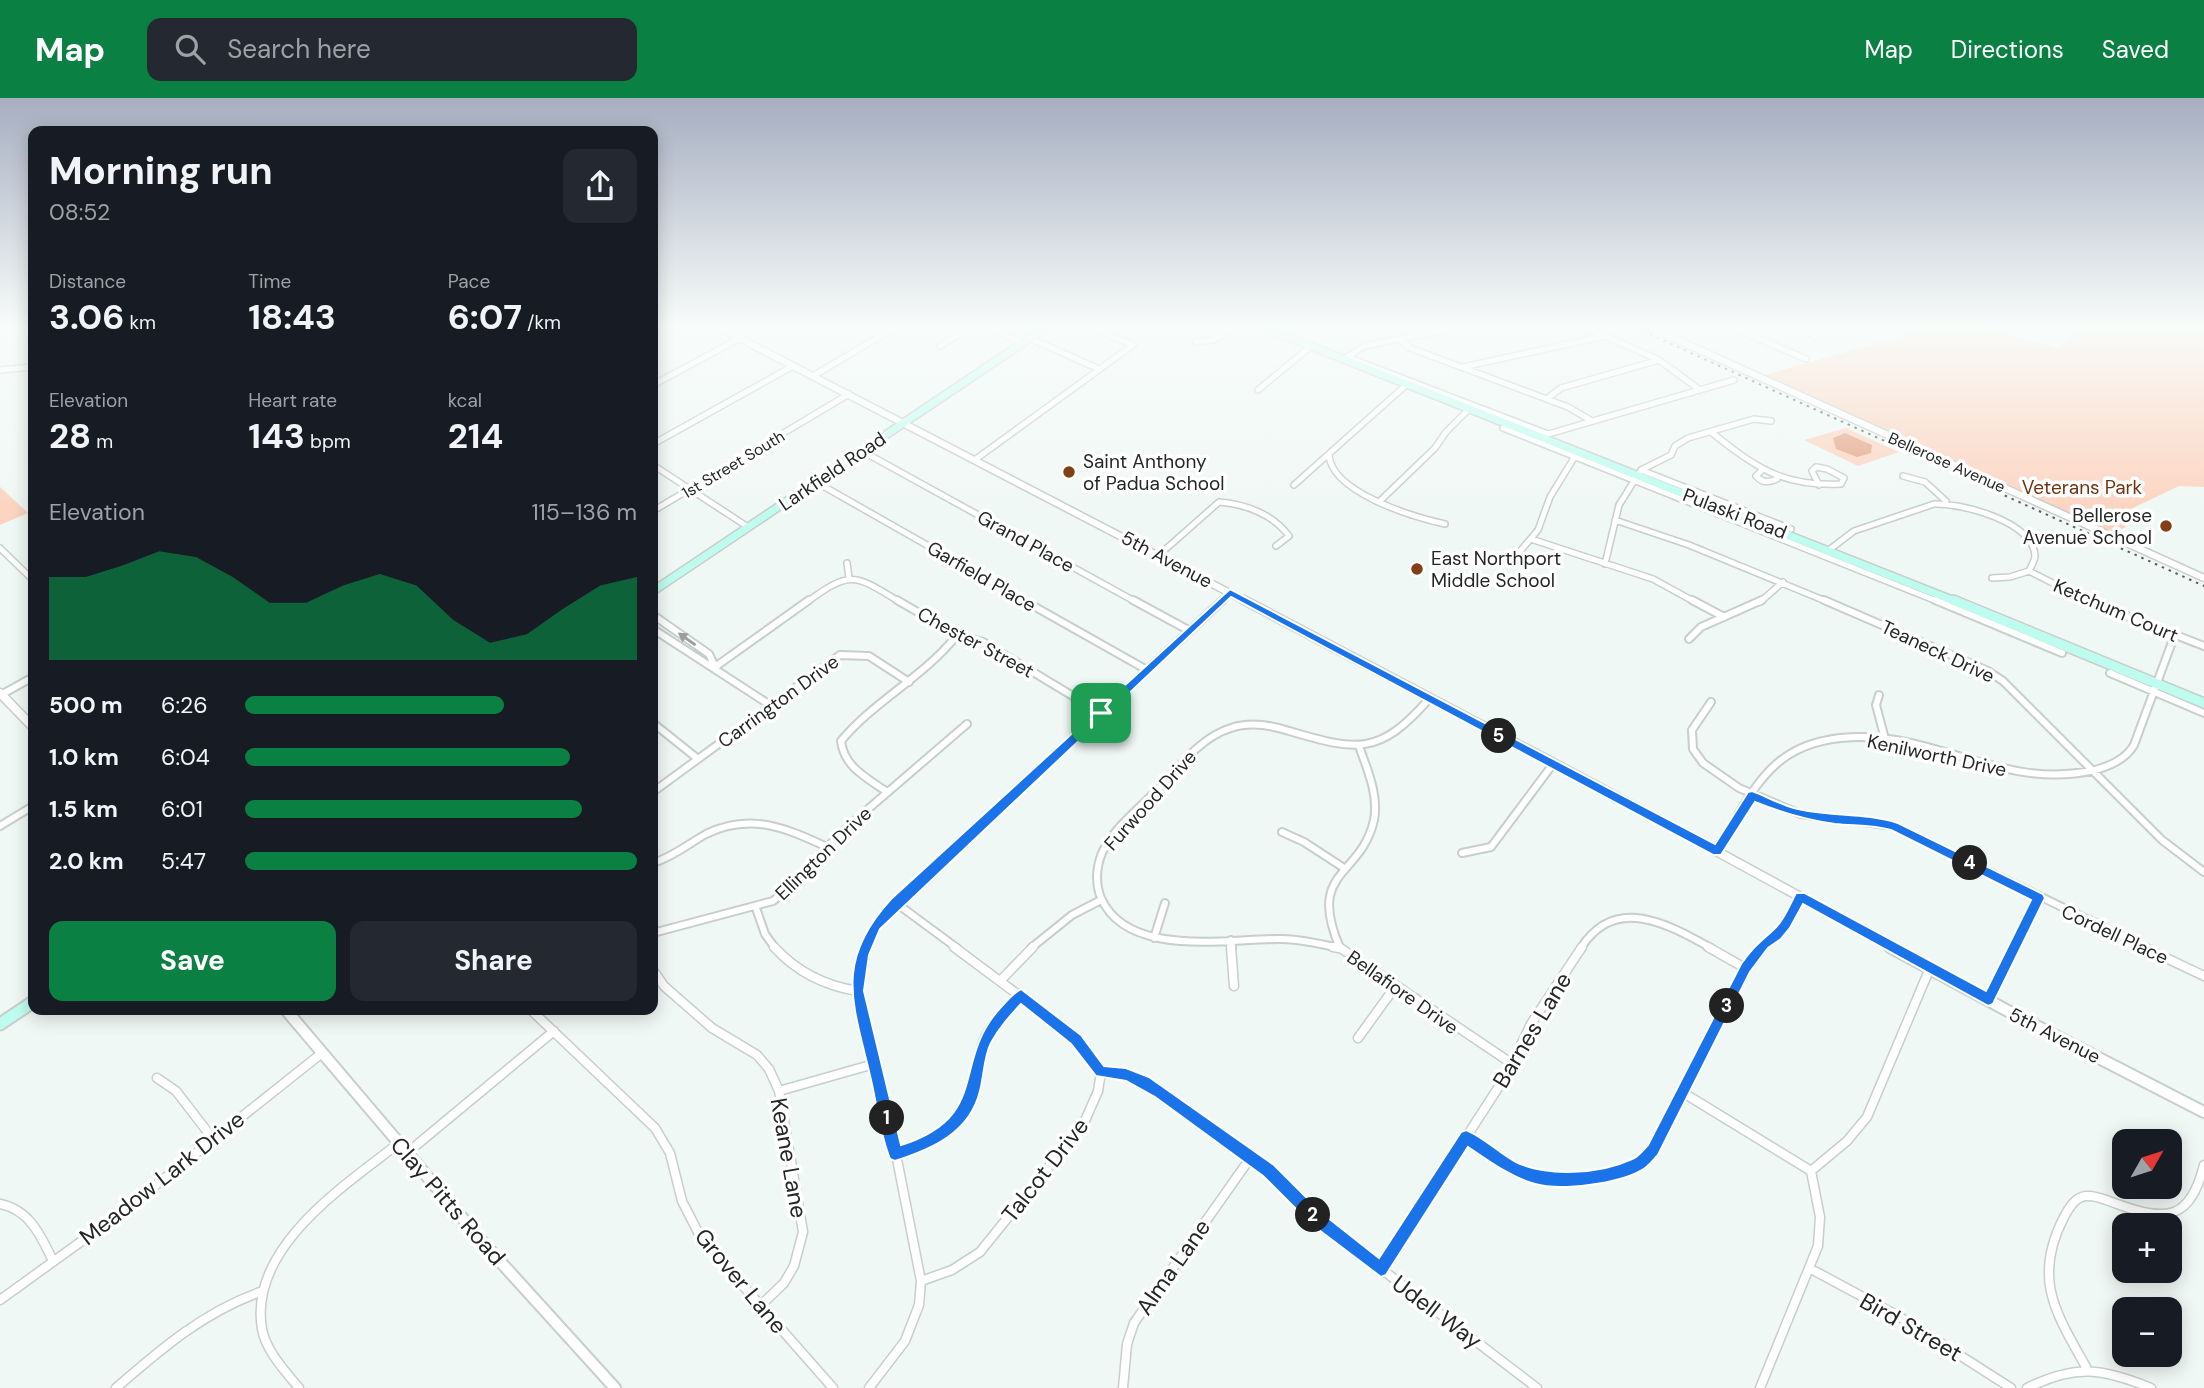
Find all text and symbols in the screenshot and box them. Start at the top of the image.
search box [147,18,637,81]
text: Map [35,28,105,71]
icon: search [171,30,209,68]
text: Search here [227,32,371,66]
text: Map [1865,34,1913,65]
text: Directions [1951,34,2064,65]
text: Saved [2102,34,2169,65]
text: Morning run [49,146,273,196]
button: share [563,149,637,223]
text: 08:52 [49,197,110,227]
text: Distance [49,269,126,294]
text: Time [248,269,291,294]
text: Pace [448,269,490,294]
text: 3.06 [49,294,124,340]
text: 18:43 [248,294,336,340]
text: 6:07 [448,294,522,340]
text: km [124,310,156,335]
text: /km [522,310,561,335]
text: Elevation [49,388,128,413]
text: Heart rate [248,388,337,413]
text: kcal [448,388,482,413]
text: 28 [49,413,91,459]
text: 143 [248,413,305,459]
text: 214 [448,413,503,459]
street label: 1st Street South [678,425,788,503]
street label: Larkfield Road [774,426,891,516]
street label: Bellerose Avenue [1885,427,2009,498]
text: m [91,429,113,454]
text: bpm [305,429,351,454]
place label: Saint Anthony of Padua School [1083,449,1224,496]
marker: Saint Anthony of Padua School [1061,464,1077,480]
park label: Veterans Park [2022,475,2143,500]
street label: Pulaski Road [1679,482,1790,545]
text: Elevation [49,497,145,527]
text: 115–136 m [531,497,637,527]
place label: Bellerose Avenue School [2023,503,2152,550]
street label: Grand Place [973,505,1079,578]
marker: Bellerose Avenue School [2158,518,2174,534]
street label: 5th Avenue [1117,525,1217,594]
street label: Garfield Place [923,535,1041,618]
place label: East Northport Middle School [1431,546,1561,593]
marker: East Northport Middle School [1409,561,1425,577]
street label: Ketchum Court [2050,573,2182,648]
street label: Chester Street [913,601,1038,684]
street label: Teaneck Drive [1877,614,1998,689]
one-way arrow [678,632,696,646]
street label: Carrington Drive [713,649,844,754]
pin [1071,683,1131,743]
text: 500 m [49,690,123,720]
text: 6:26 [161,690,208,720]
icon: arrive [1082,694,1120,732]
pin: 5 [1482,718,1516,754]
text: 5 [1493,723,1504,748]
street label: Kenilworth Drive [1865,729,2009,782]
text: 1.0 km [49,742,119,772]
text: 6:04 [161,742,210,772]
street label: Furwood Drive [1099,745,1202,856]
text: 1.5 km [49,794,118,824]
text: 6:01 [161,794,203,824]
street label: Ellington Drive [770,801,877,906]
text: 2.0 km [49,846,124,876]
text: 5:47 [161,846,206,876]
pin: 4 [1952,846,1988,880]
text: 4 [1963,850,1976,875]
street label: Cordell Place [2057,899,2172,970]
button: Save [49,921,336,1001]
button: Share [350,921,637,1001]
street label: Bellafiore Drive [1342,945,1463,1040]
street label: Barnes Lane [1486,967,1578,1093]
pin: 3 [1710,988,1744,1024]
text: 3 [1721,993,1732,1018]
street label: 5th Avenue [2005,1002,2105,1069]
street label: Keane Lane [764,1096,814,1220]
pin: 1 [870,1100,904,1136]
street label: Meadow Lark Drive [73,1104,251,1252]
text: 1 [883,1105,890,1130]
street label: Talcot Drive [995,1112,1095,1228]
north arrow [2112,1129,2182,1199]
map controls [2112,1129,2182,1367]
street label: Clay Pitts Road [384,1130,512,1272]
pin: 2 [1296,1198,1330,1232]
text: 2 [1307,1202,1318,1227]
street label: Alma Lane [1129,1213,1217,1321]
button: + [2112,1213,2182,1283]
street label: Grover Lane [688,1222,794,1340]
street label: Udell Way [1386,1268,1488,1356]
street label: Bird Street [1854,1286,1968,1368]
button: − [2112,1297,2182,1367]

